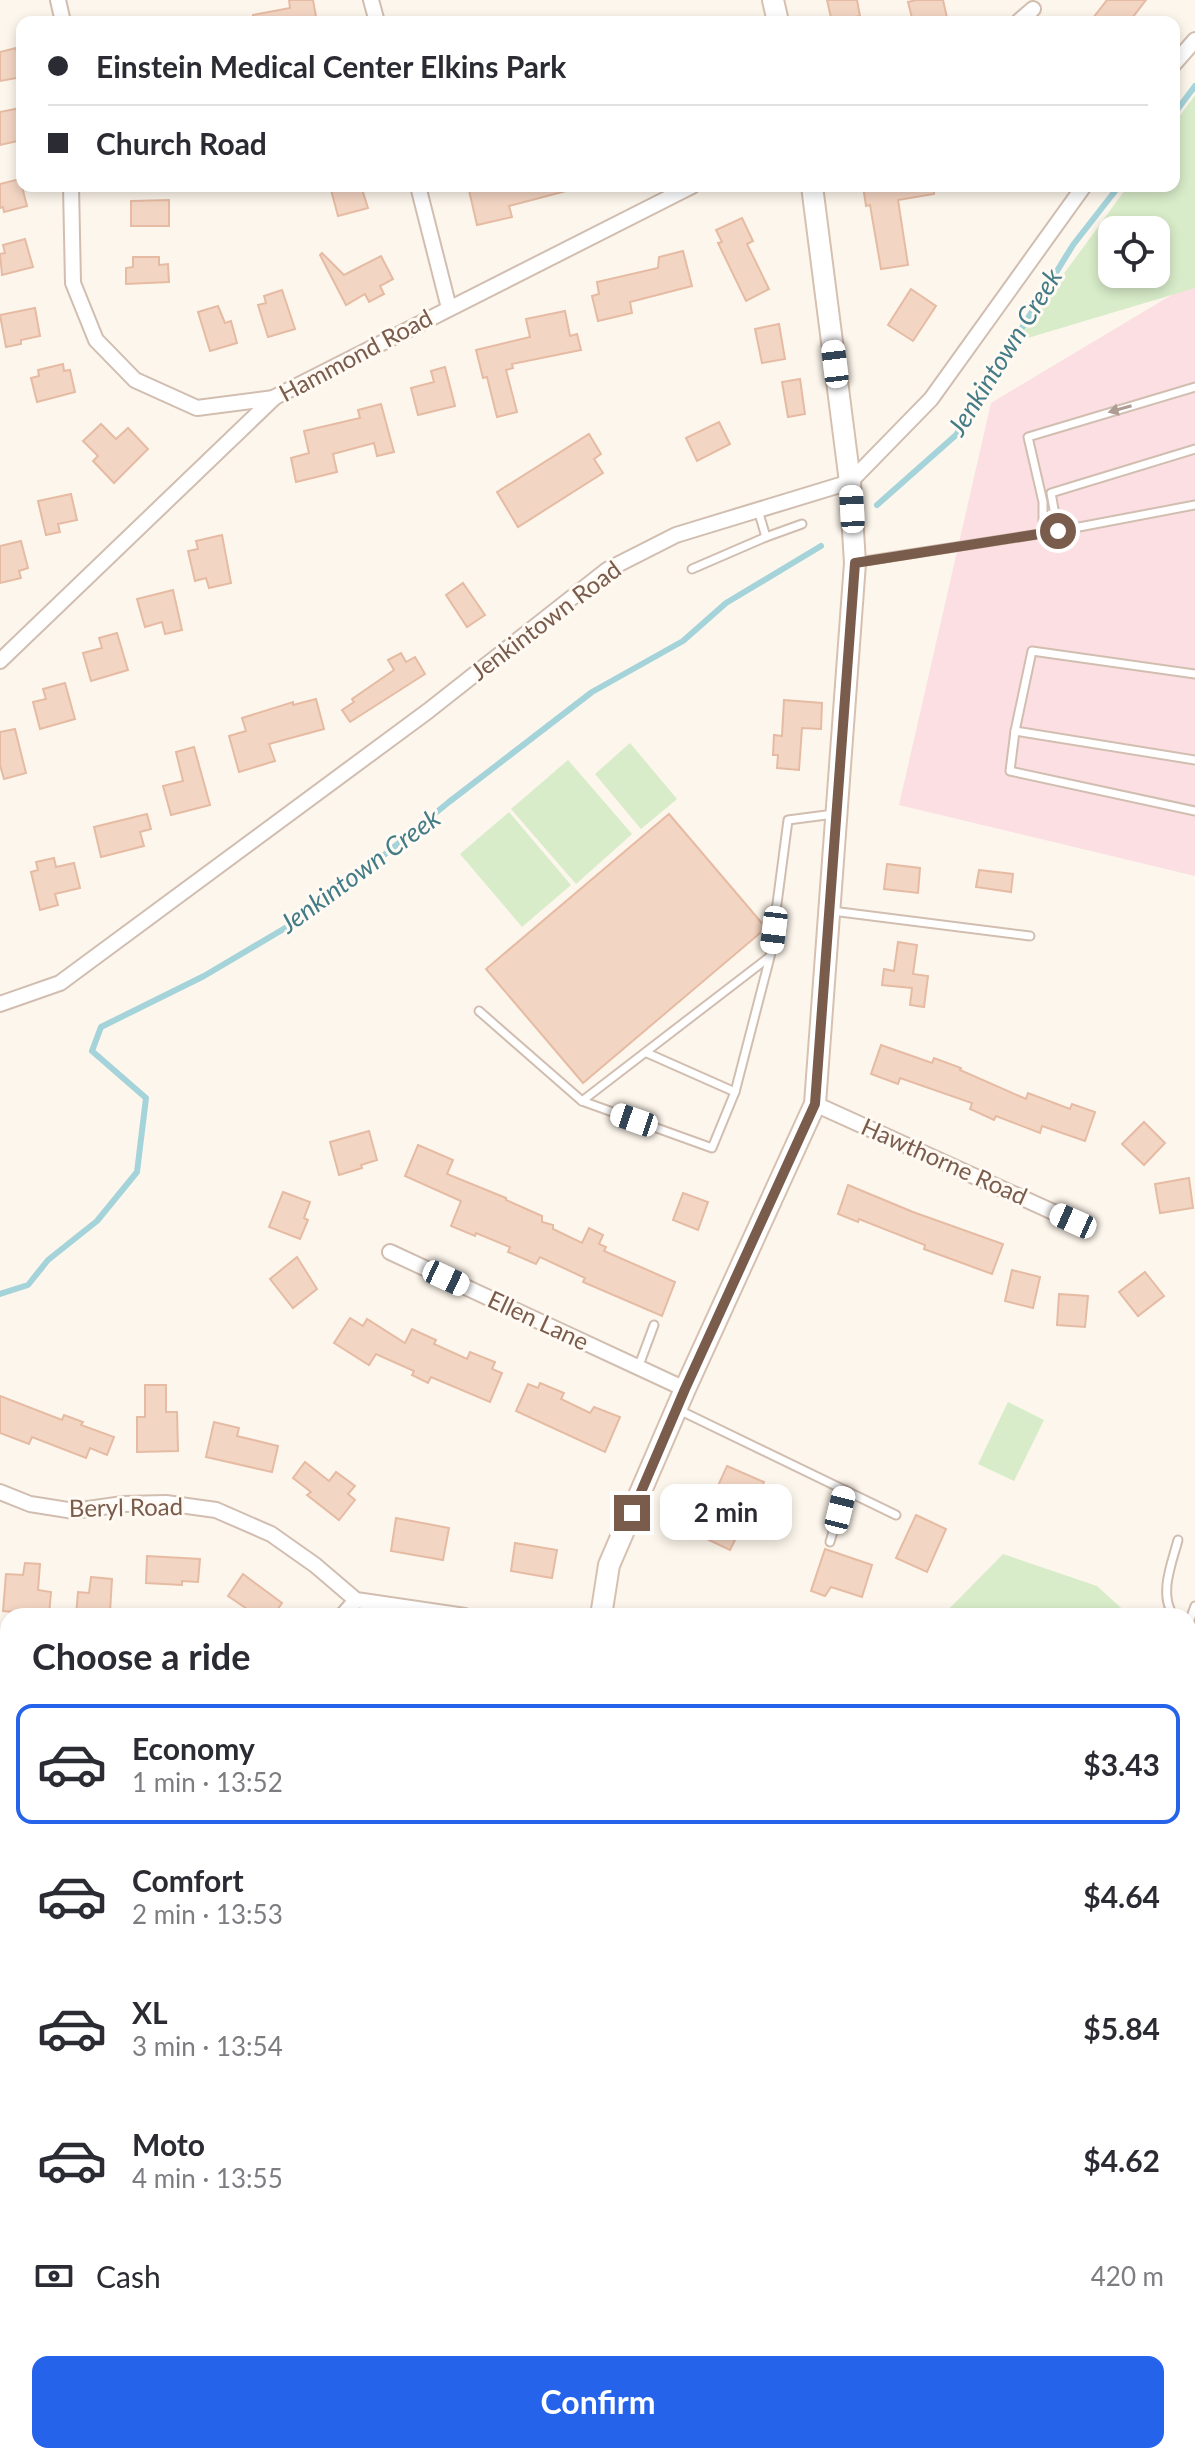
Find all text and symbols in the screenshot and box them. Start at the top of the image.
text: Einstein Medical Center Elkins Park [96,48,566,84]
text: Church Road [96,125,267,161]
map controls [1098,216,1170,288]
button: locate [1098,216,1170,288]
water label: Jenkintown Creek [940,262,1069,442]
street label: Hammond Road [274,302,437,407]
car [820,339,850,389]
one-way arrow [1108,403,1132,416]
car [839,484,865,534]
route start [1040,513,1076,549]
street label: Jenkintown Road [464,554,626,686]
water label: Jenkintown Creek [272,801,446,940]
car [759,905,789,955]
car [607,1101,661,1139]
street label: Hawthorne Road [857,1111,1032,1210]
car [1046,1200,1100,1242]
car [419,1257,473,1299]
street label: Ellen Lane [484,1284,594,1356]
car [823,1484,857,1536]
callout: 2 min [660,1485,792,1541]
street label: Beryl Road [69,1491,183,1522]
route end [614,1495,650,1531]
text: 2 min [694,1496,758,1528]
text: Choose a ride [32,1634,251,1678]
icon: car [36,1728,108,1800]
text: Economy [132,1730,255,1766]
text: $3.43 [1083,1746,1160,1782]
text: 1 min · 13:52 [132,1766,283,1798]
icon: car [36,1860,108,1932]
text: Comfort [132,1862,244,1898]
text: $4.64 [1083,1878,1160,1914]
text: 2 min · 13:53 [132,1898,283,1930]
icon: car [36,1992,108,2064]
text: XL [132,1994,168,2030]
text: $5.84 [1083,2010,1160,2046]
text: 3 min · 13:54 [132,2030,283,2062]
icon: car [36,2124,108,2196]
text: Moto [132,2126,205,2162]
text: $4.62 [1083,2142,1160,2178]
text: 4 min · 13:55 [132,2162,283,2194]
icon: cash [32,2254,76,2298]
text: Cash [96,2258,161,2294]
text: 420 m [1091,2260,1164,2292]
button: Confirm [32,2356,1164,2448]

